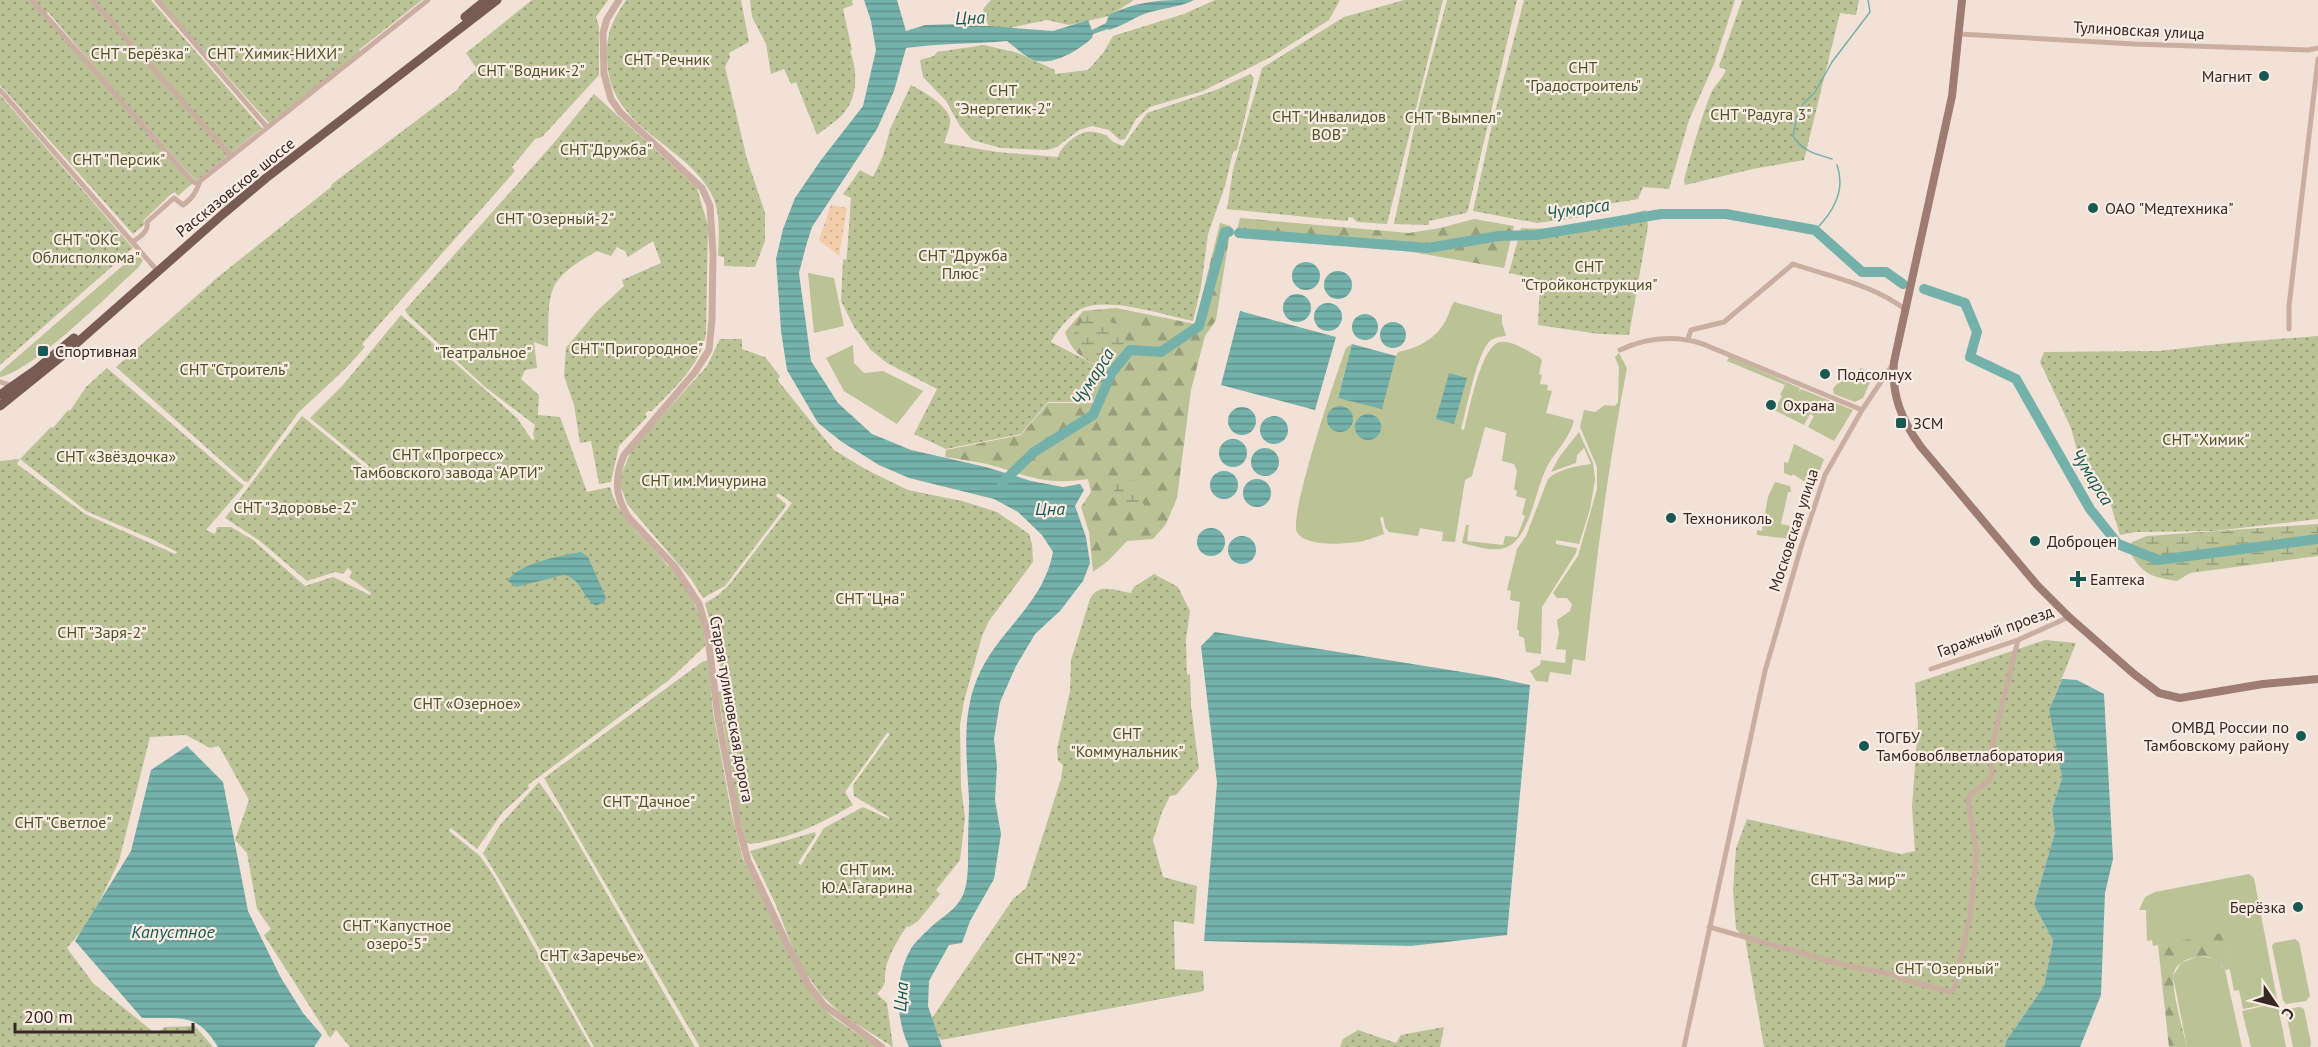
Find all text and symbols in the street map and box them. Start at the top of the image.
water label: Цна [955,5,986,30]
street label: Тулиновская улица [2073,17,2205,43]
park label: СНТ "Берёзка" [91,43,189,63]
park label: СНТ "Химик-НИХИ" [207,43,343,63]
park label: СНТ "Речник [624,49,710,69]
park label: СНТ "Градостроитель" [1525,57,1641,95]
park label: СНТ "Водник-2" [477,60,585,80]
place label: Магнит [2202,66,2253,86]
marker: Магнит [2257,69,2271,83]
park label: СНТ "Энергетик-2" [955,80,1051,118]
park label: СНТ "Радуга 3" [1710,104,1812,124]
park label: СНТ "Инвалидов ВОВ" [1272,106,1386,144]
park label: СНТ "Вымпел" [1405,107,1501,127]
street label: Рассказовское шоссе [171,133,299,241]
park label: СНТ"Дружба" [560,139,652,159]
park label: СНТ "Персик" [73,149,165,169]
water label: Чумарса [1545,193,1611,224]
place label: ОАО "Медтехника" [2105,198,2234,218]
marker: ОАО "Медтехника" [2086,201,2100,215]
park label: СНТ "Озерный-2" [496,208,614,228]
park label: СНТ "ОКС Облисполкома" [32,229,140,267]
park label: СНТ "Дружба Плюс" [918,245,1008,283]
park label: СНТ "Стройконструкция" [1520,256,1658,294]
park label: СНТ "Театральное" [434,324,532,362]
park label: СНТ"Пригородное" [571,338,703,358]
place label: Спортивная [55,341,137,361]
marker: Спортивная [36,344,50,358]
water label: Чумарса [1066,344,1119,410]
park label: СНТ "Строитель" [180,359,288,379]
place label: Подсолнух [1837,364,1912,384]
marker: Подсолнух [1818,367,1832,381]
place label: Охрана [1783,395,1835,415]
marker: Охрана [1764,398,1778,412]
place label: ЗСМ [1913,413,1943,433]
marker: ЗСМ [1894,416,1908,430]
park label: СНТ "Химик" [2162,429,2250,449]
park label: СНТ «Прогресс» Тамбовского завода “АРТИ” [353,444,543,482]
water label: Чумарса [2066,444,2119,510]
park label: СНТ «Звёздочка» [56,446,176,466]
street label: Московская улица [1764,466,1822,594]
park label: СНТ им.Мичурина [641,470,767,490]
park label: СНТ "Здоровье-2" [234,497,357,517]
water label: Цна [1035,497,1065,520]
place label: Технониколь [1683,508,1772,528]
marker: Технониколь [1664,511,1678,525]
place label: Доброцен [2047,531,2117,551]
marker: Доброцен [2028,534,2042,548]
place label: Еаптека [2090,569,2145,589]
marker: Еаптека [2071,572,2085,586]
park label: СНТ "Цна" [835,588,905,608]
street label: Гаражный проезд [1934,601,2056,661]
street label: Старая тулиновская дорога [706,614,758,804]
park label: СНТ "Заря-2" [57,622,147,642]
park label: СНТ «Озерное» [413,693,521,713]
place label: ОМВД России по Тамбовскому району [2144,717,2290,755]
park label: СНТ "Коммунальник" [1070,723,1184,761]
place label: ТОГБУ Тамбовоблветлаборатория [1876,727,2063,765]
marker: ОМВД России по Тамбовскому району [2294,729,2308,743]
marker: ТОГБУ Тамбовоблветлаборатория [1857,739,1871,753]
park label: СНТ "Дачное" [603,791,695,811]
park label: СНТ "Светлое" [14,812,112,832]
park label: СНТ им. Ю.А.Гагарина [821,859,913,897]
park label: СНТ "За мир"" [1810,869,1906,889]
place label: Берёзка [2230,897,2286,917]
marker: Берёзка [2291,900,2305,914]
park label: СНТ "Капустное озеро-5" [343,915,451,953]
water label: Капустное [131,920,215,943]
park label: СНТ «Заречье» [540,945,644,965]
park label: СНТ "№2" [1014,948,1082,968]
park label: СНТ "Озерный" [1895,958,1999,978]
north arrow [2246,975,2306,1035]
water label: Цна [888,981,913,1013]
scale bar [15,996,194,1034]
text: С [2278,1004,2299,1023]
text: 200 m [24,1005,73,1028]

